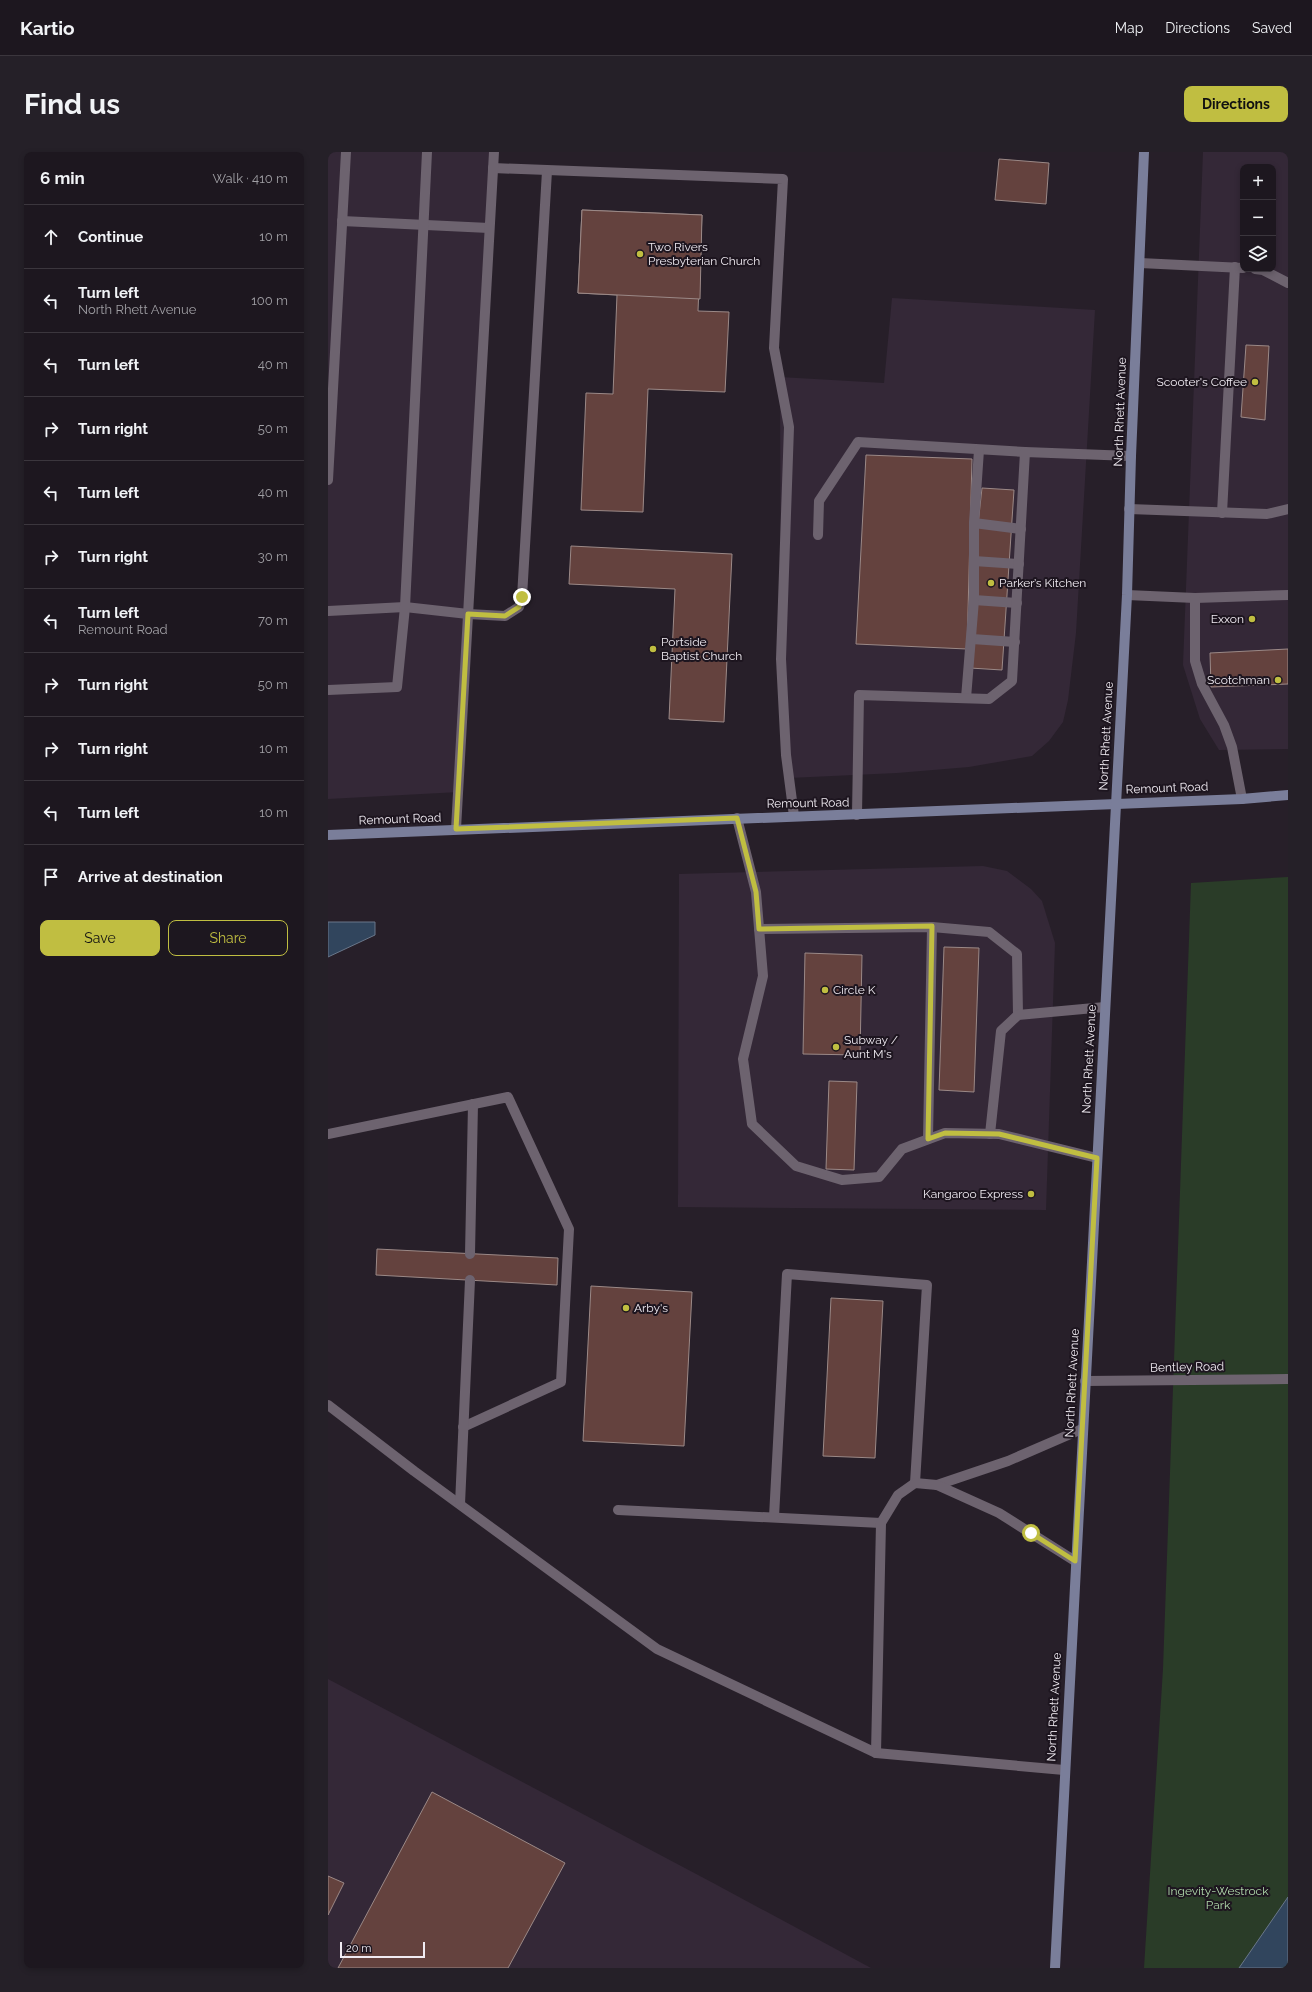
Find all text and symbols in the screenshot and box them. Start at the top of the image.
text: Kartio [20,17,75,39]
text: Map [1115,20,1143,36]
text: Directions [1165,20,1230,36]
text: Saved [1252,20,1292,36]
button: Directions [1184,86,1288,122]
text: Find us [24,88,120,121]
map controls [1240,164,1276,272]
button: + [1240,164,1276,200]
text: 6 min [40,168,85,188]
text: Walk · 410 m [213,171,288,186]
button: − [1240,200,1276,236]
icon: ahead [40,226,62,248]
text: Continue [78,228,143,246]
text: 10 m [259,229,288,244]
button: layers [1240,236,1276,272]
place label: Two Rivers Presbyterian Church [648,240,760,268]
marker: Two Rivers Presbyterian Church [635,249,645,259]
text: Turn left [78,284,139,302]
icon: left [40,290,62,312]
text: 100 m [251,293,288,308]
text: North Rhett Avenue [78,302,196,317]
icon: left [40,354,62,376]
text: Turn left [78,356,139,374]
text: 40 m [258,357,288,372]
street label: North Rhett Avenue [1111,357,1129,467]
place label: Scooter's Coffee [1157,375,1247,389]
marker: Scooter's Coffee [1250,377,1260,387]
icon: right [40,418,62,440]
text: Turn right [78,420,148,438]
text: 50 m [258,421,288,436]
icon: left [40,482,62,504]
text: Turn left [78,484,139,502]
text: 40 m [258,485,288,500]
icon: right [40,546,62,568]
text: Turn right [78,548,148,566]
text: 30 m [258,549,288,564]
place label: Parker’s Kitchen [999,576,1086,590]
marker: Parker’s Kitchen [986,578,996,588]
route end [513,588,531,606]
text: Turn left [78,604,139,622]
icon: left [40,610,62,632]
place label: Exxon [1211,612,1244,626]
text: 70 m [258,613,288,628]
marker: Exxon [1247,614,1257,624]
text: Remount Road [78,622,168,637]
place label: Portside Baptist Church [661,635,742,663]
marker: Portside Baptist Church [648,644,658,654]
place label: Scotchman [1207,673,1270,687]
icon: right [40,674,62,696]
marker: Scotchman [1273,675,1283,685]
text: Turn right [78,676,148,694]
text: 50 m [258,677,288,692]
street label: North Rhett Avenue [1096,681,1116,791]
icon: right [40,738,62,760]
text: Turn right [78,740,148,758]
text: 10 m [259,741,288,756]
street label: Remount Road [1125,780,1209,796]
street label: Remount Road [766,795,850,811]
icon: left [40,802,62,824]
text: Turn left [78,804,139,822]
text: 10 m [259,805,288,820]
street label: Remount Road [358,811,442,827]
icon: arrive [40,866,62,888]
text: Arrive at destination [78,868,223,886]
button: Save [40,920,160,956]
button: Share [168,920,288,956]
place label: Circle K [833,983,876,997]
marker: Circle K [820,985,830,995]
street label: North Rhett Avenue [1079,1004,1099,1114]
place label: Subway / Aunt M's [844,1033,898,1061]
marker: Subway / Aunt M's [831,1042,841,1052]
place label: Kangaroo Express [923,1187,1023,1201]
marker: Kangaroo Express [1026,1189,1036,1199]
place label: Arby's [634,1301,668,1315]
marker: Arby's [621,1303,631,1313]
street label: North Rhett Avenue [1062,1328,1082,1438]
street label: Bentley Road [1150,1359,1224,1375]
route start [1022,1524,1040,1542]
street label: North Rhett Avenue [1044,1652,1064,1762]
park label: Ingevity-Westrock Park [1168,1884,1269,1912]
scale bar [340,1940,425,1959]
text: 20 m [346,1942,371,1955]

